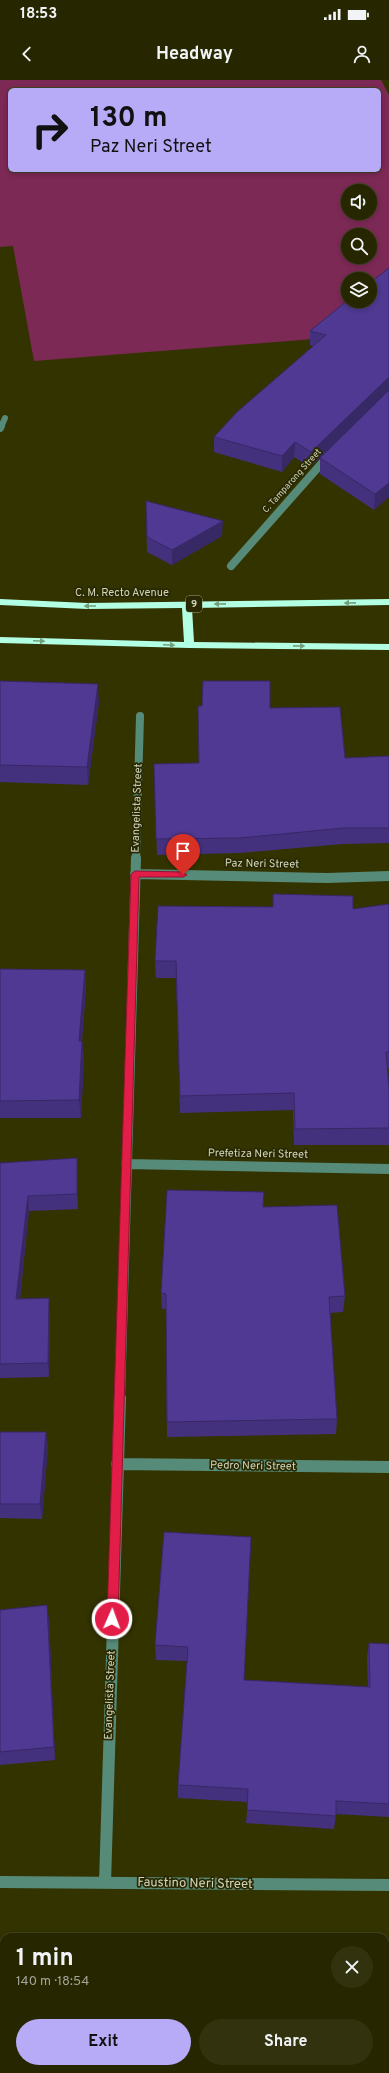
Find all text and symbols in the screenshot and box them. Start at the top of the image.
text: 18:53 [20,5,57,24]
icon: back [16,43,38,65]
text: Headway [156,43,233,66]
icon: person [351,43,373,65]
text: 130 m [90,101,168,137]
icon: right [24,104,76,156]
text: Paz Neri Street [90,136,212,159]
map controls [341,184,377,308]
button: sound [341,184,377,220]
button: search [341,228,377,264]
button: layers [341,272,377,308]
street label: C. Tamparong Street [260,447,324,515]
street label: C. M. Recto Avenue [75,586,169,600]
road number: 9 [186,596,202,612]
one-way arrow [343,600,356,606]
one-way arrow [213,601,226,607]
one-way arrow [83,603,96,609]
one-way arrow [33,638,46,644]
one-way arrow [163,642,176,648]
one-way arrow [293,643,305,650]
street label: Evangelista Street [128,763,146,853]
pin [166,834,200,875]
icon: arrive [172,840,194,862]
street label: Paz Neri Street [225,856,299,872]
street label: Prefetiza Neri Street [208,1146,308,1162]
street label: Pedro Neri Street [210,1458,296,1474]
position arrow [91,1598,133,1640]
street label: Evangelista Street [101,1650,119,1740]
street label: Faustino Neri Street [137,1875,253,1893]
text: 1 min [16,1944,74,1974]
button: close [331,1946,373,1988]
text: 140 m · 18:54 [16,1974,89,1990]
button: Exit [16,2019,191,2065]
button: Share [199,2019,373,2065]

